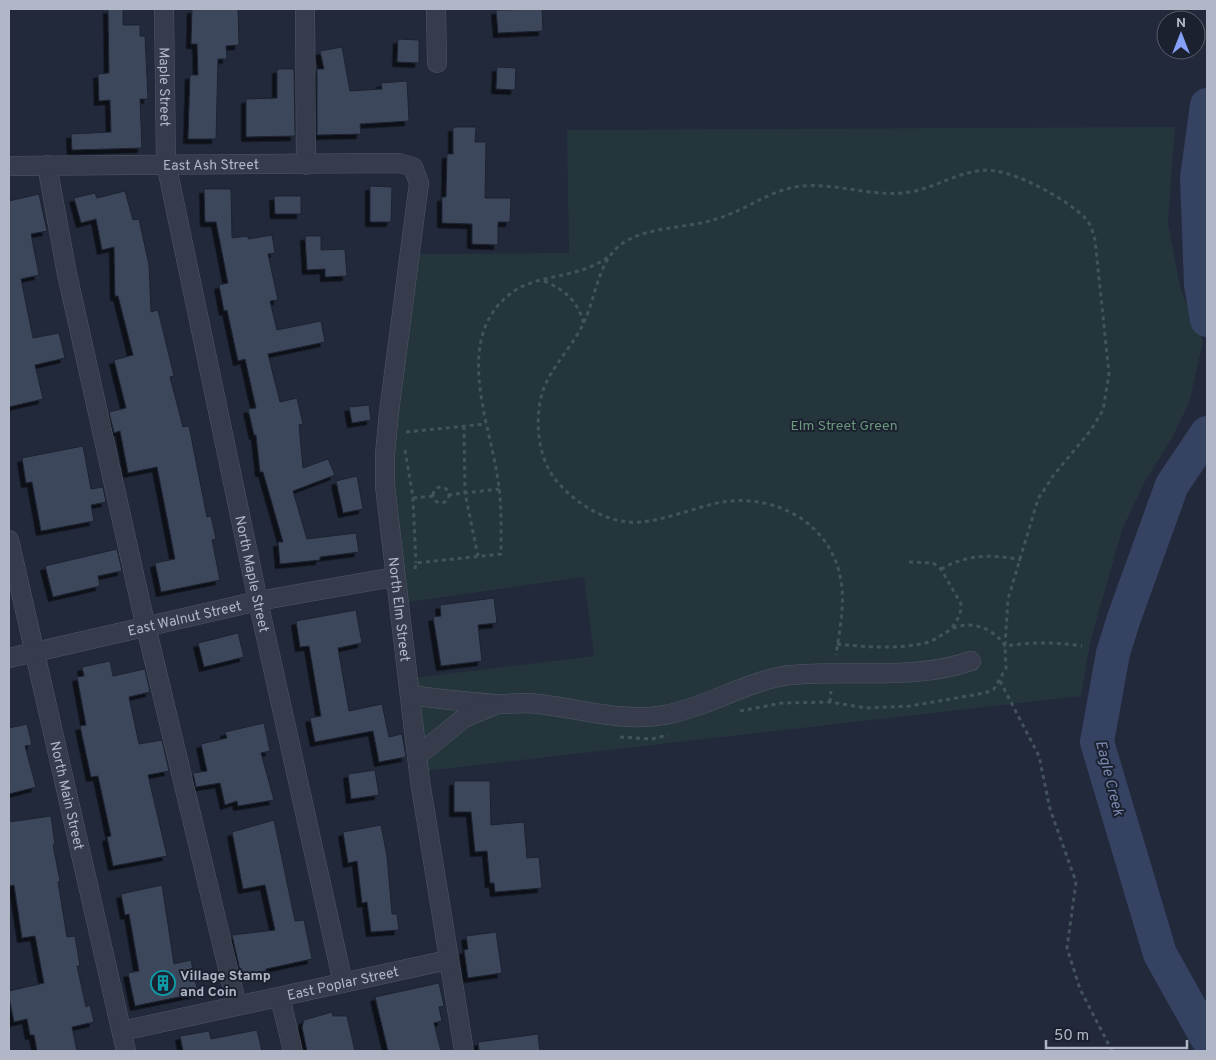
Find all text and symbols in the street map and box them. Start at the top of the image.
north arrow [1156,10,1206,60]
text: N [1176,15,1186,32]
street label: Maple Street [154,47,173,127]
street label: East Ash Street [163,157,259,175]
park label: Elm Street Green [790,418,898,435]
street label: North Maple Street [230,514,272,634]
street label: North Elm Street [383,556,413,663]
street label: East Walnut Street [126,598,243,641]
water label: Eagle Creek [1090,739,1127,819]
street label: North Main Street [45,740,87,852]
street label: East Poplar Street [286,964,401,1005]
place label: Village Stamp and Coin [180,968,271,1001]
building icon: Village Stamp and Coin [150,970,176,996]
scale bar [1046,1018,1187,1050]
text: 50 m [1054,1027,1089,1046]

